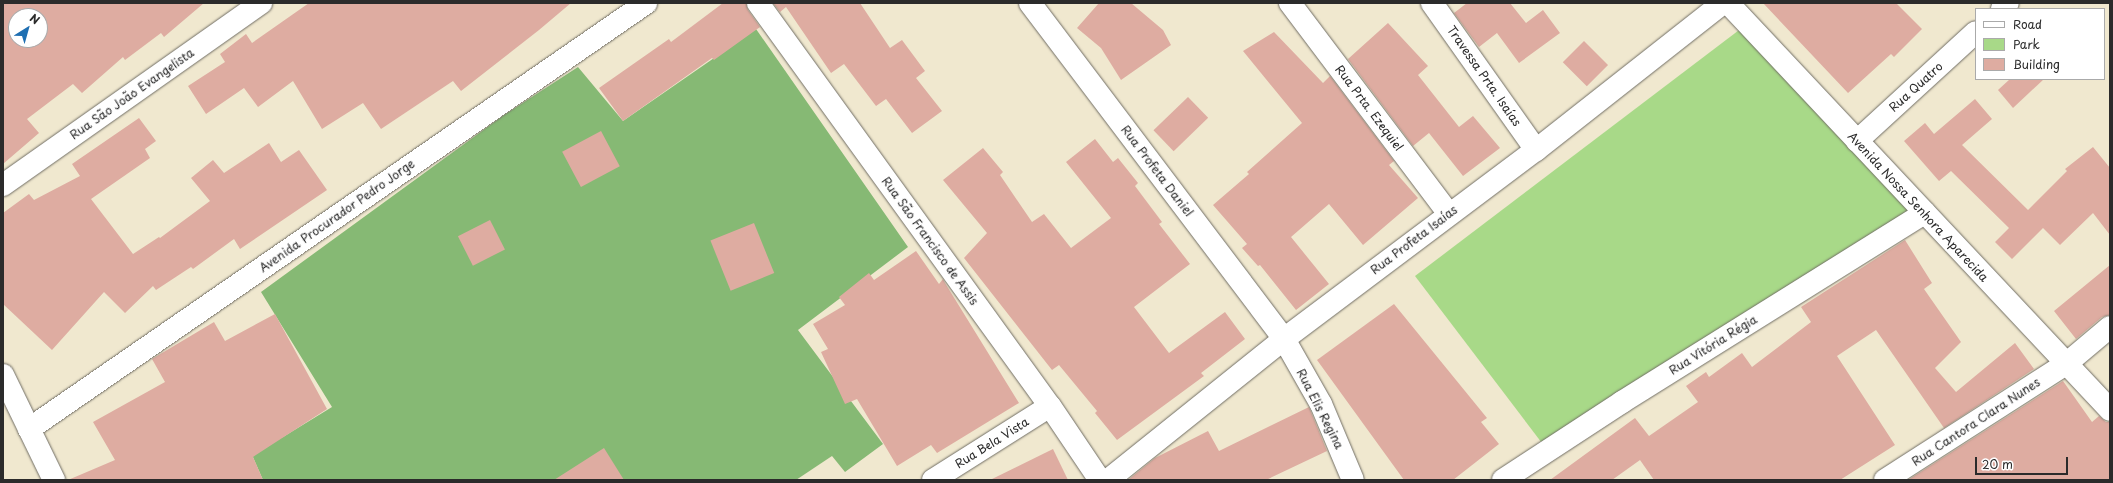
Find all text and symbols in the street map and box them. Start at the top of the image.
north arrow [8,8,48,48]
legend [1975,8,2105,80]
text: N [26,9,44,28]
text: Road [2013,15,2042,33]
street label: Travessa Prta. Isaías [1444,23,1524,129]
text: Park [2013,35,2040,53]
street label: Rua São João Evangelista [67,45,197,143]
text: Building [2013,55,2060,73]
street label: Rua Quatro [1886,59,1946,115]
street label: Rua Prta. Ezequiel [1332,62,1406,154]
street label: Rua Profeta Daniel [1118,123,1196,219]
street label: Avenida Nossa Senhora Aparecida [1844,129,1992,285]
street label: Avenida Procurador Pedro Jorge [256,156,418,276]
street label: Rua São Francisco de Assis [878,173,982,309]
street label: Rua Profeta Isaías [1368,203,1460,277]
street label: Rua Vitória Régia [1666,312,1760,378]
street label: Rua Elis Regina [1293,366,1347,452]
street label: Rua Cantora Clara Nunes [1909,375,2043,469]
street label: Rua Bela Vista [952,414,1032,472]
scale bar [1977,449,2070,475]
text: 20 m [1982,455,2013,473]

